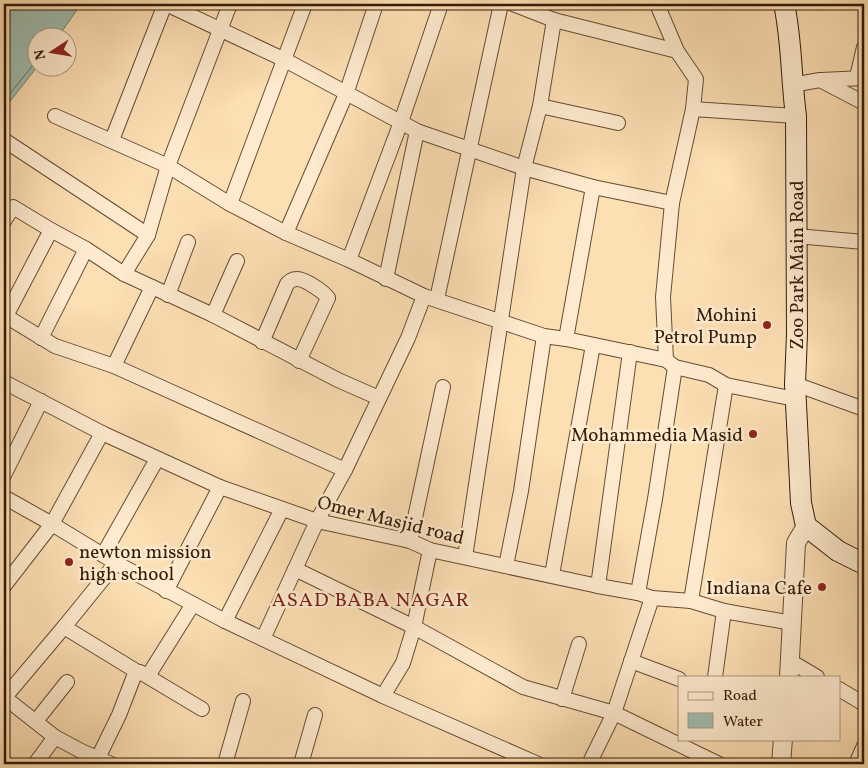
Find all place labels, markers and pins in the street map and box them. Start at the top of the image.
place label: Mohini Petrol Pump [654,303,757,351]
marker: Mohini Petrol Pump [761,319,773,331]
place label: Mohammedia Masid [571,423,743,449]
marker: Mohammedia Masid [747,428,759,440]
place label: newton mission high school [79,540,212,588]
marker: newton mission high school [63,556,75,568]
place label: Indiana Cafe [706,576,812,602]
marker: Indiana Cafe [816,581,828,593]

